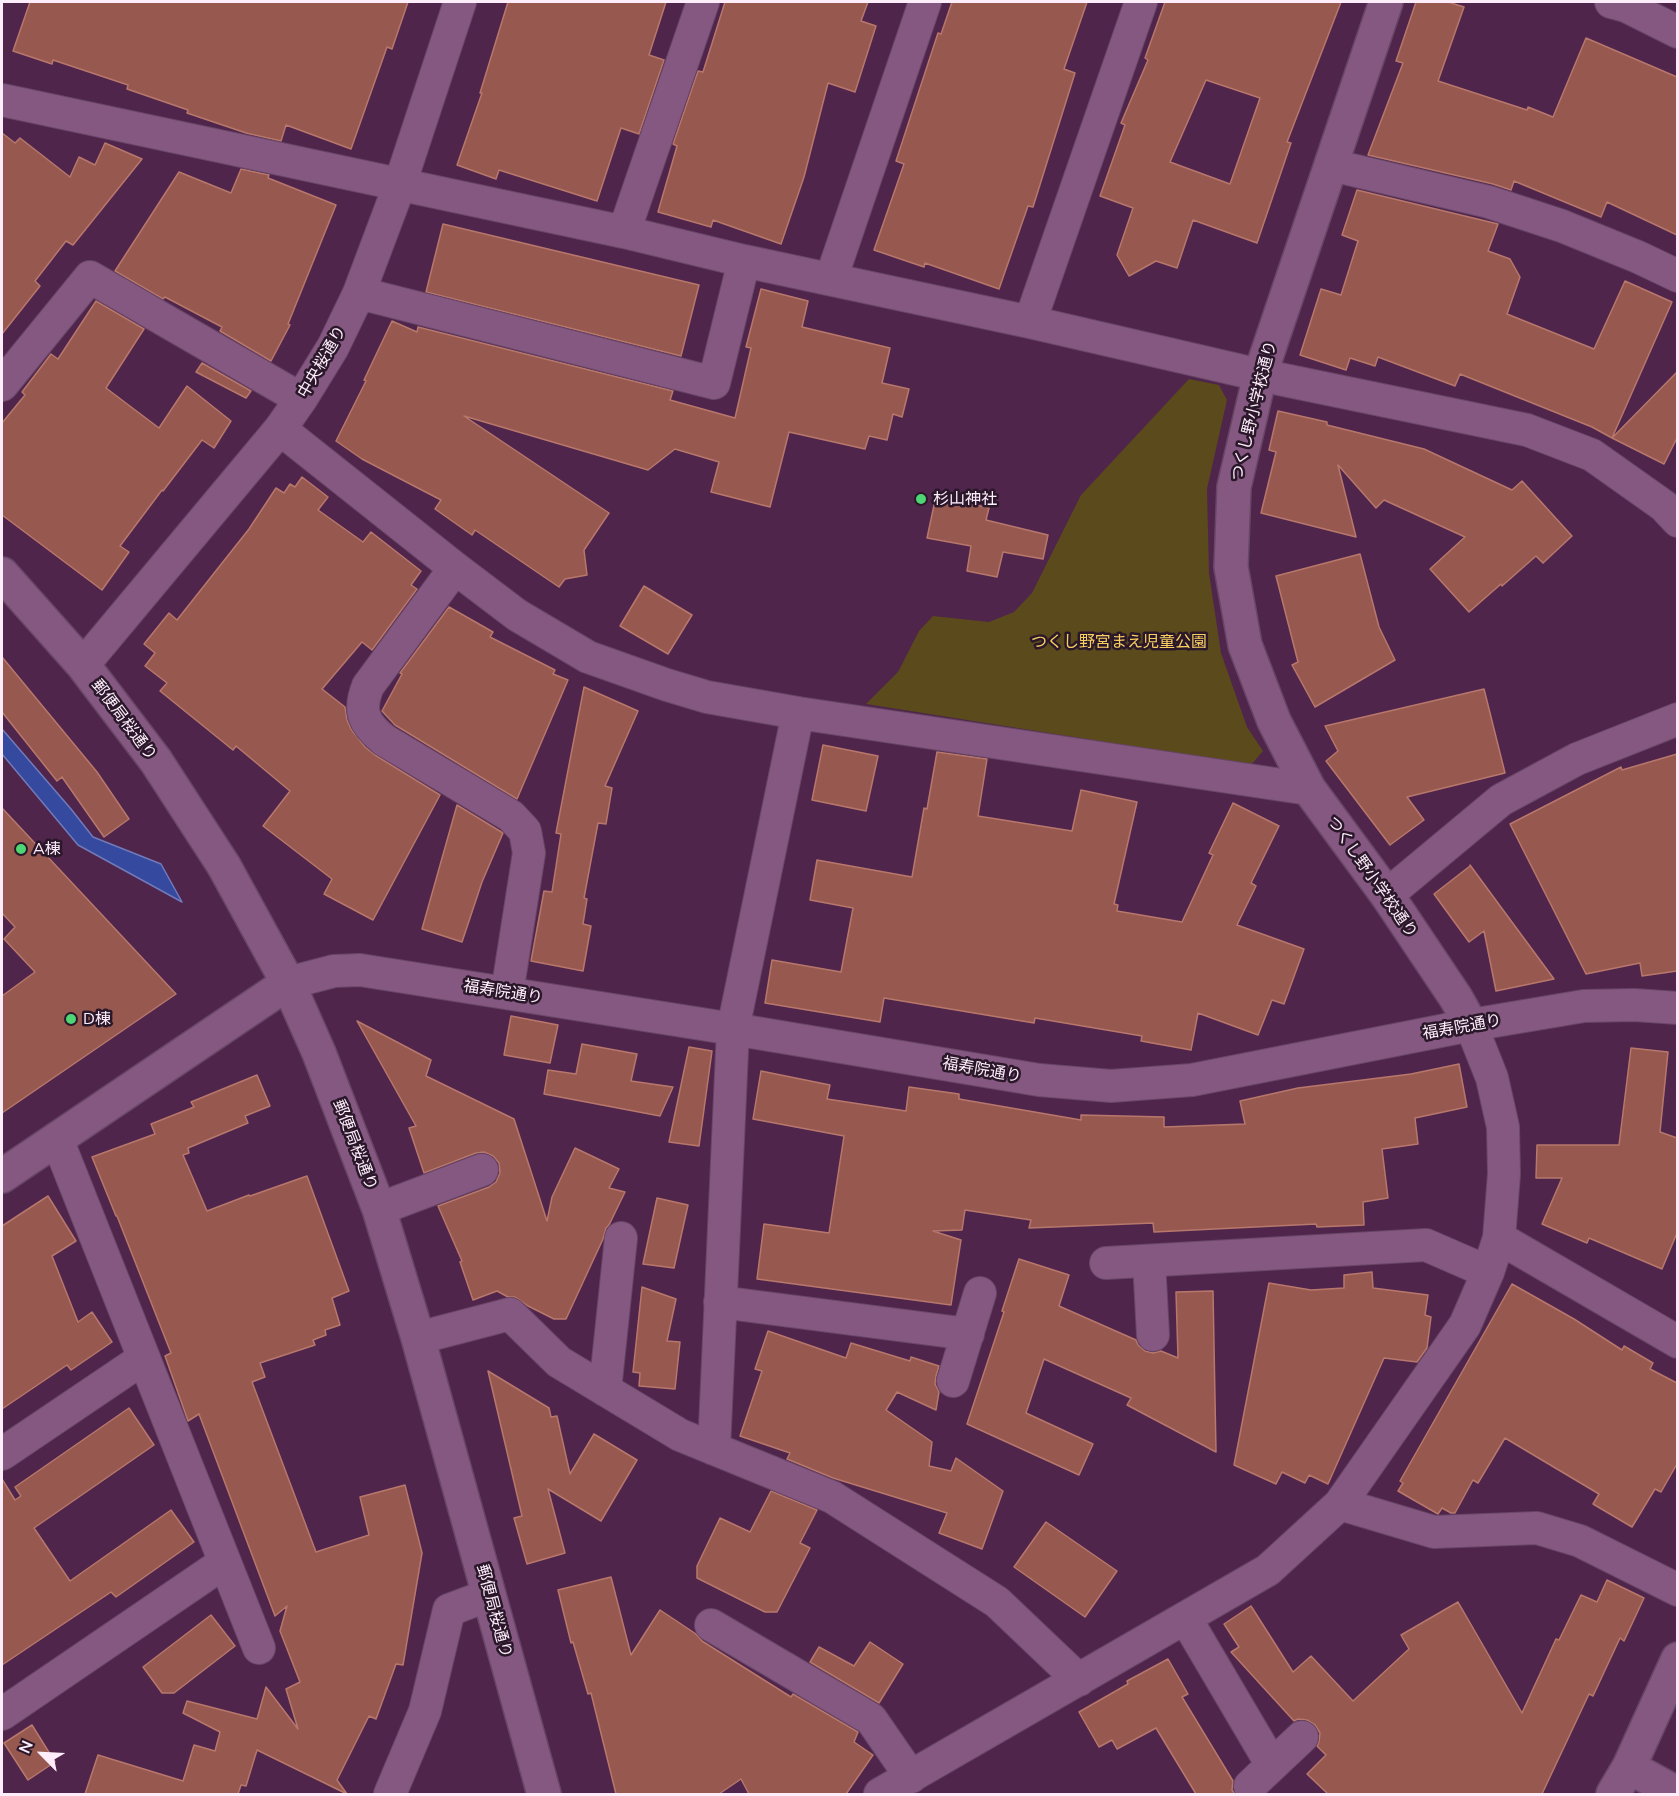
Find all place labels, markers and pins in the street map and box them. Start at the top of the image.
place label: 杉山神社 [933,489,997,509]
marker: 杉山神社 [914,492,928,506]
place label: A棟 [33,839,61,859]
marker: A棟 [14,842,28,856]
place label: D棟 [83,1009,111,1029]
marker: D棟 [64,1012,78,1026]

